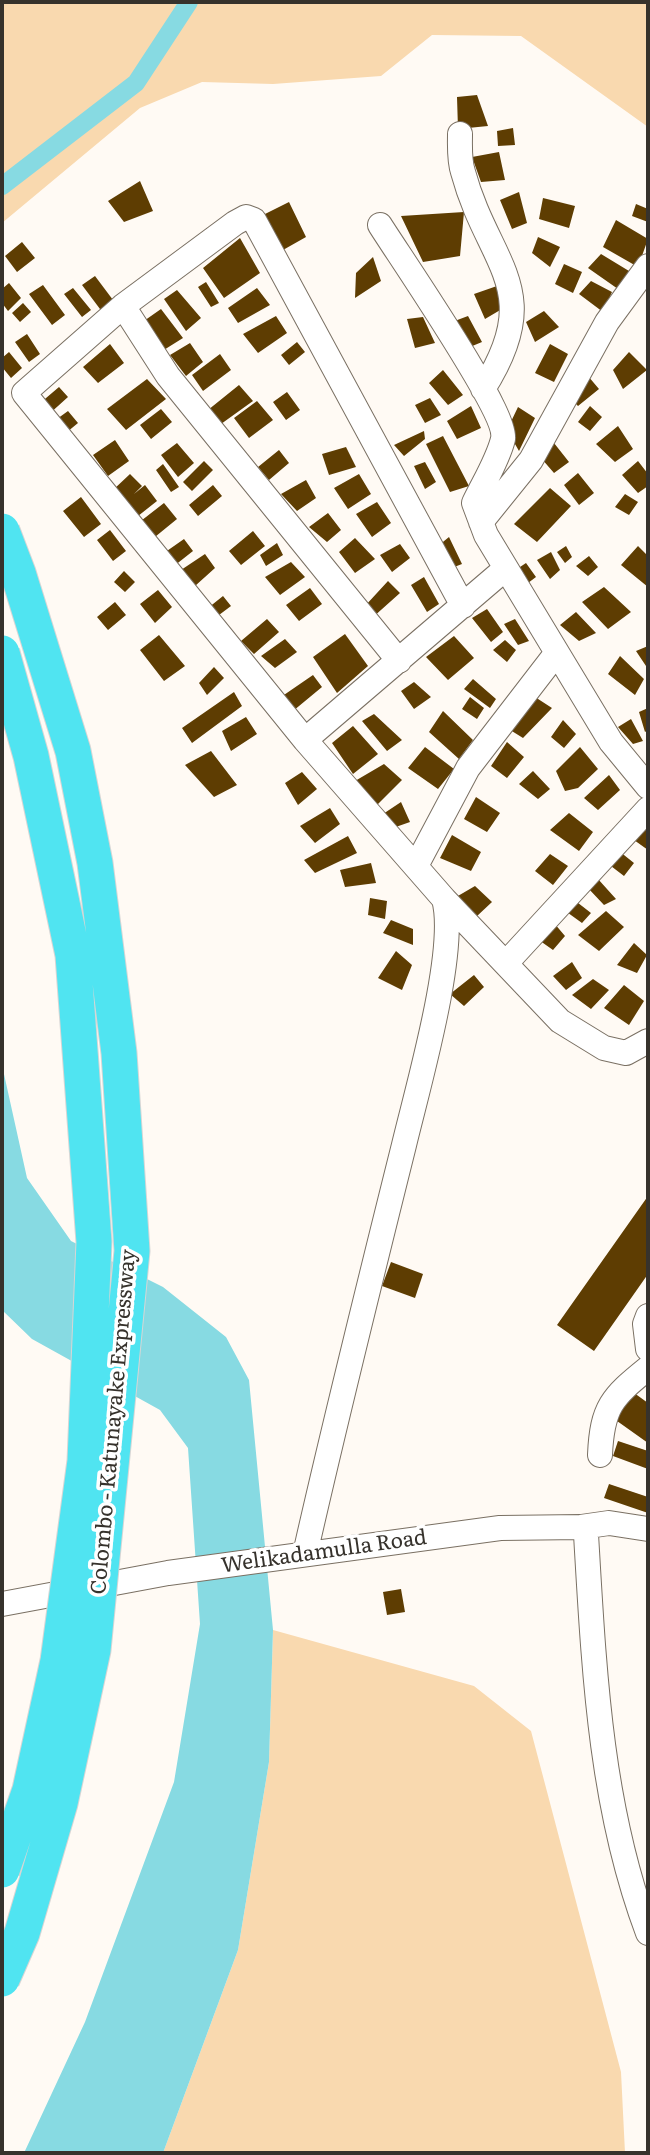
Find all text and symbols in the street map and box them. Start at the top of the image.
street label: Colombo - Katunayake Expressway [86,1248,142,1596]
street label: Welikadamulla Road [220,1525,428,1579]

